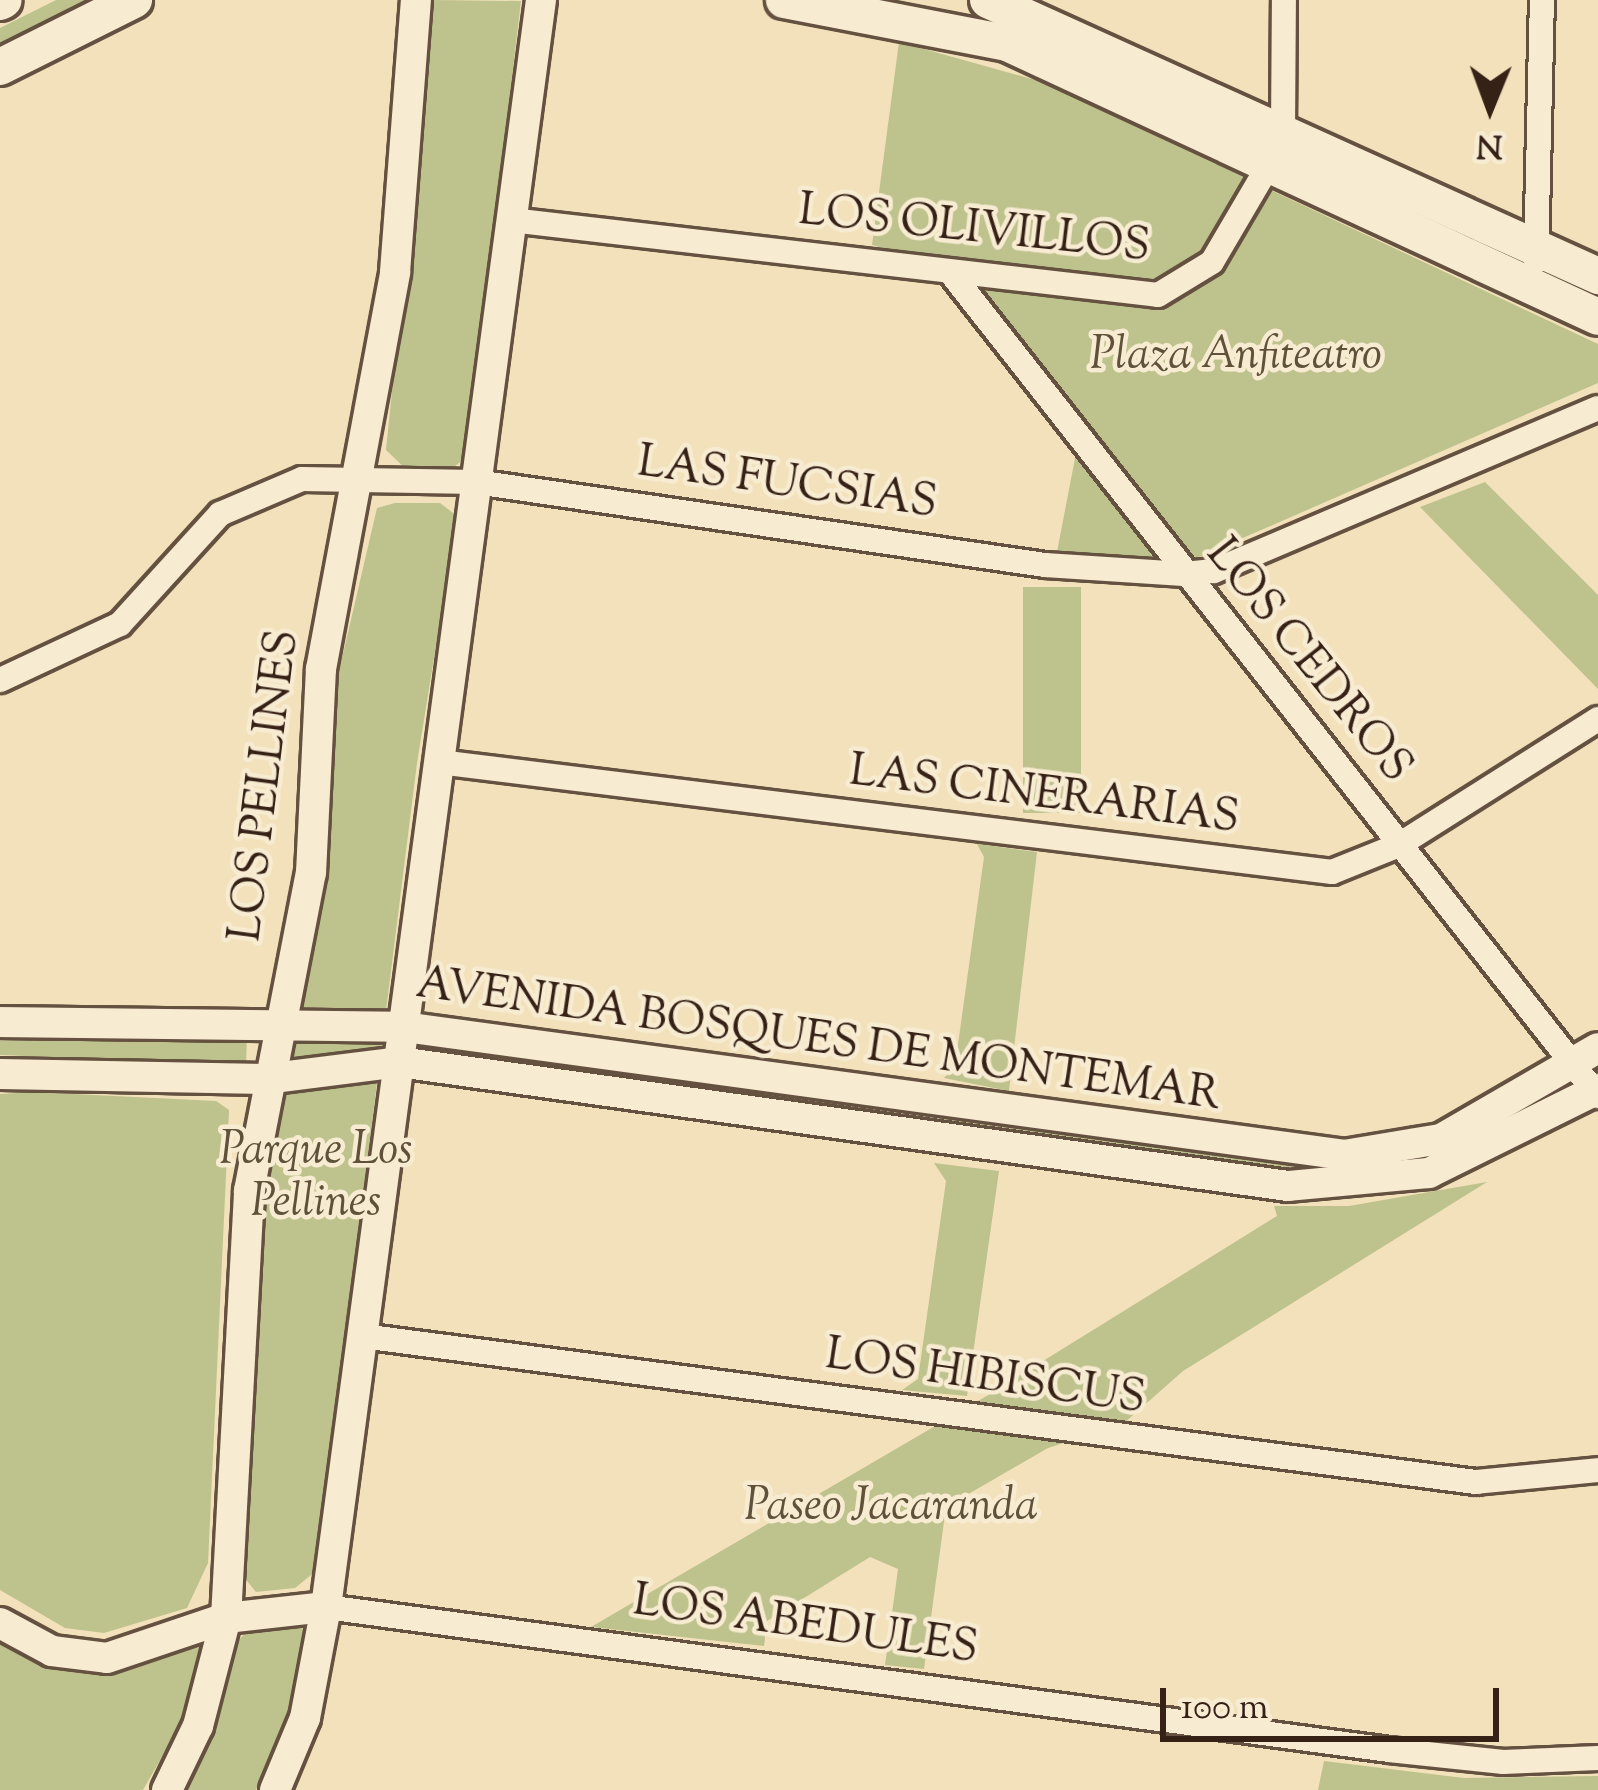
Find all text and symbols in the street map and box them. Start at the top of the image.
north arrow [1430,48,1550,168]
text: N [1476,120,1503,168]
street label: LOS OLIVILLOS [796,186,1152,276]
park label: Plaza Anfiteatro [1090,330,1382,384]
street label: LAS FUCSIAS [634,437,940,533]
street label: LOS CEDROS [1192,529,1422,795]
street label: LOS PELLINES [221,627,313,945]
street label: LAS CINERARIAS [846,746,1242,848]
street label: AVENIDA BOSQUES DE MONTEMAR [413,959,1223,1125]
park label: Parque Los Pellines [219,1125,413,1231]
street label: LOS HIBISCUS [822,1330,1148,1428]
park label: Paseo Jacaranda [744,1481,1038,1535]
street label: LOS ABEDULES [629,1576,981,1678]
scale bar [1166,1664,1505,1738]
text: 100 m [1181,1683,1268,1735]

